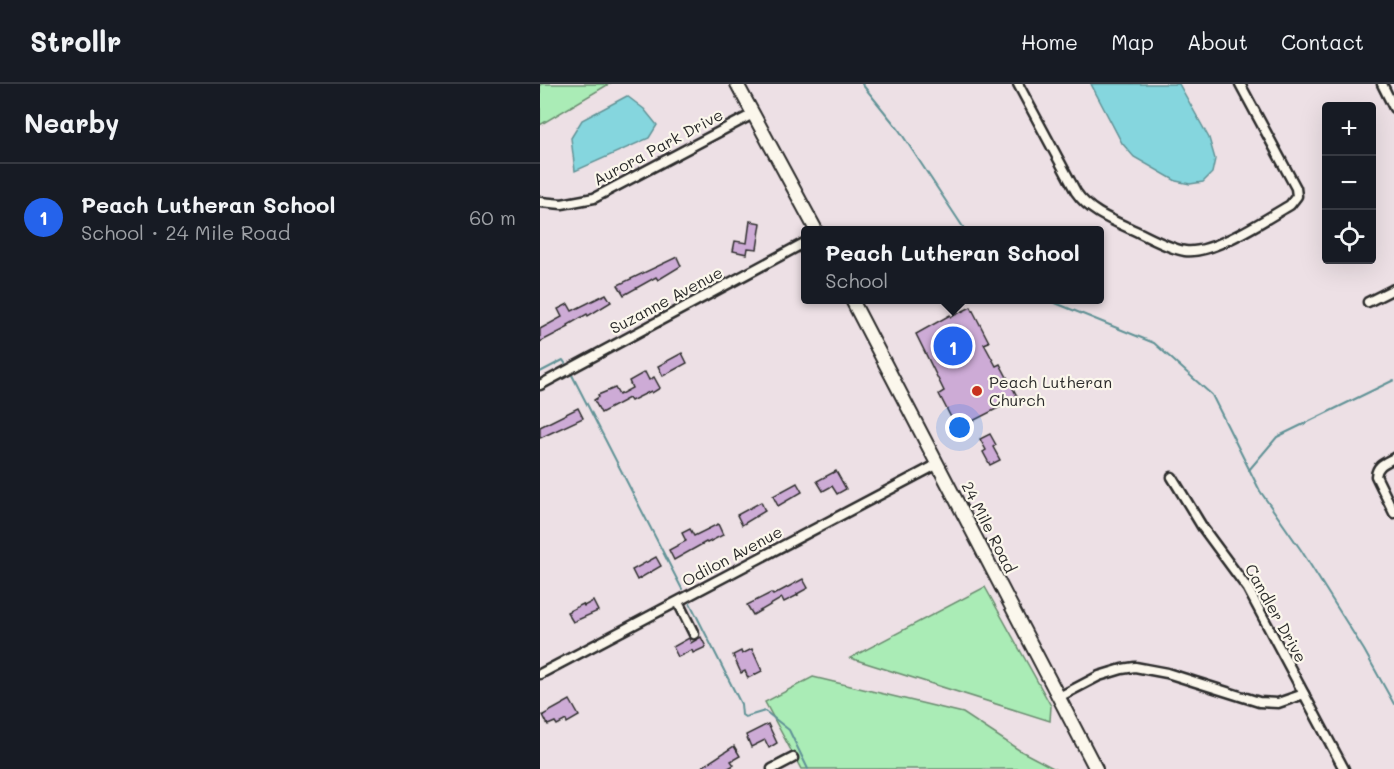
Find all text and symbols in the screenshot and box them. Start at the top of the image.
text: Strollr [30,23,121,59]
text: Home [1021,28,1078,55]
text: Map [1111,28,1154,55]
text: About [1187,28,1248,55]
text: Contact [1281,28,1364,55]
map controls [1322,102,1376,264]
button: + [1322,102,1376,156]
street label: Aurora Park Drive [589,103,726,190]
text: Nearby [24,106,119,140]
button: − [1322,156,1376,210]
text: Peach Lutheran School [81,190,335,219]
text: 1 [39,204,48,230]
text: 60 m [469,204,516,230]
button: locate [1322,210,1376,264]
text: School · 24 Mile Road [81,219,291,245]
popup [801,226,1104,304]
text: Peach Lutheran School [825,238,1080,267]
street label: Suzanne Avenue [606,261,726,338]
text: School [825,267,888,293]
pin: 1 [934,324,972,368]
place label: Peach Lutheran Church [989,371,1112,410]
marker: Peach Lutheran Church [970,384,984,398]
your location [945,413,974,442]
street label: 24 Mile Road [957,477,1021,576]
street label: Odilon Avenue [678,520,786,591]
street label: Candler Drive [1241,560,1312,666]

